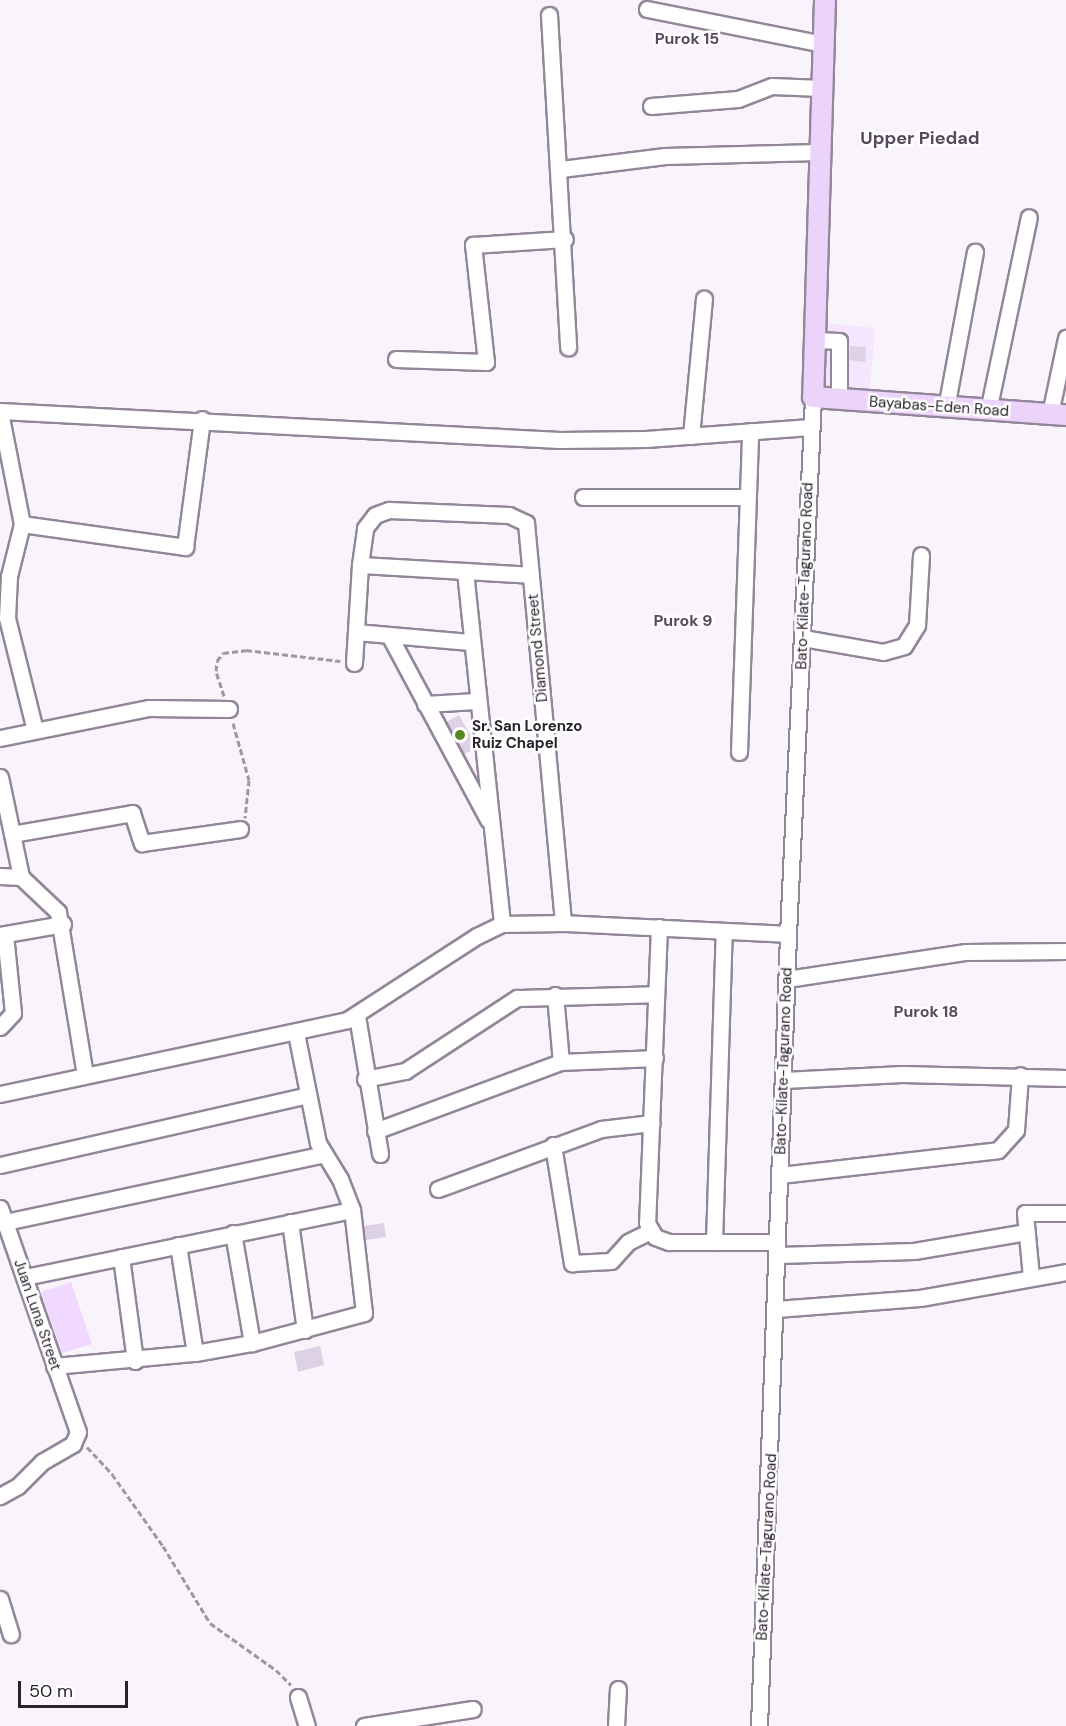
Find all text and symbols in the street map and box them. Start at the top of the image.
district label: Purok 15 [655,29,719,49]
district label: Upper Piedad [860,127,980,149]
street label: Bayabas-Eden Road [868,393,1010,421]
street label: Bato-Kilate-Tagurano Road [793,482,817,670]
street label: Diamond Street [524,593,552,703]
district label: Purok 9 [653,611,713,631]
place label: Sr. San Lorenzo Ruiz Chapel [472,717,583,752]
marker: Sr. San Lorenzo Ruiz Chapel [453,728,467,742]
street label: Bato-Kilate-Tagurano Road [772,967,796,1155]
district label: Purok 18 [894,1002,958,1022]
street label: Juan Luna Street [10,1257,64,1373]
street label: Bato-Kilate-Tagurano Road [753,1453,781,1641]
scale bar [21,1669,130,1707]
text: 50 m [29,1679,73,1703]

